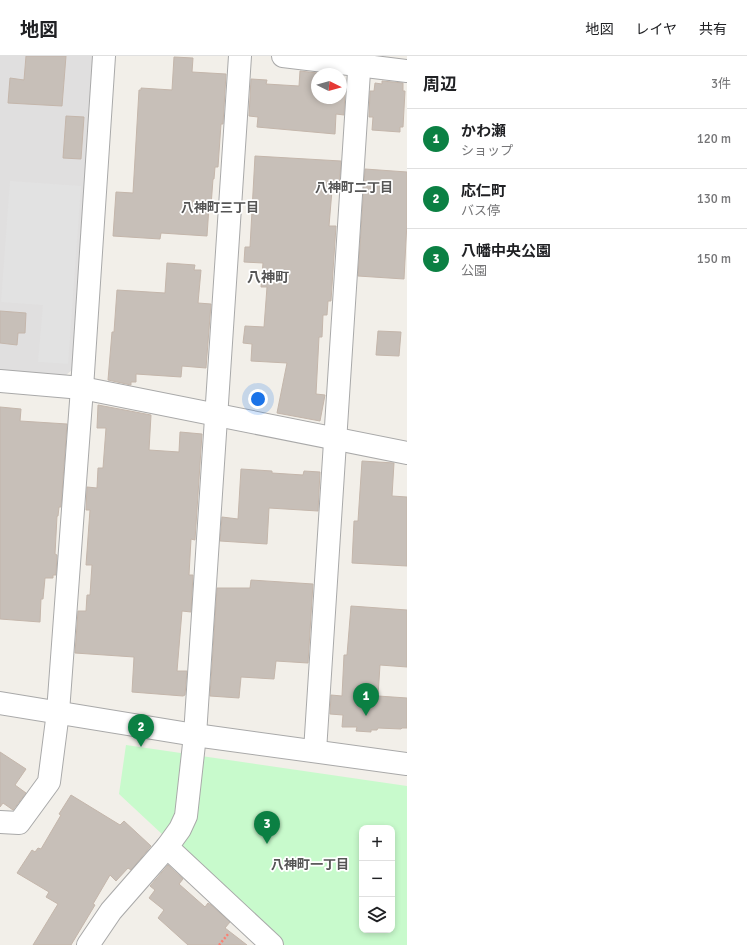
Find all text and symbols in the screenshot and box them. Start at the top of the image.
text: 地図 [20,18,58,42]
text: 地図 [585,21,613,38]
text: レイヤ [635,21,677,38]
text: 共有 [699,21,727,38]
north arrow [311,68,347,104]
text: 周辺 [423,74,457,95]
text: 3件 [711,76,731,92]
text: かわ瀬 [461,122,506,140]
text: 1 [432,131,440,147]
text: 120 m [697,131,731,147]
text: ショップ [461,143,513,159]
district label: 八神町二丁目 [315,180,393,196]
text: 応仁町 [461,182,506,200]
text: 2 [432,191,440,207]
text: 130 m [697,191,731,207]
district label: 八神町三丁目 [181,200,259,216]
text: バス停 [461,203,500,219]
text: 八幡中央公園 [461,242,551,260]
text: 3 [432,251,440,267]
text: 150 m [697,251,731,267]
text: 公園 [461,263,487,279]
district label: 八神町 [247,269,289,286]
your location [248,389,268,409]
pin: 1 [353,683,379,716]
pin: 2 [128,714,154,747]
pin: 3 [254,811,280,844]
map controls [359,825,395,933]
button: + [359,825,395,861]
district label: 八神町一丁目 [271,857,349,873]
button: − [359,861,395,897]
button: layers [359,897,395,933]

